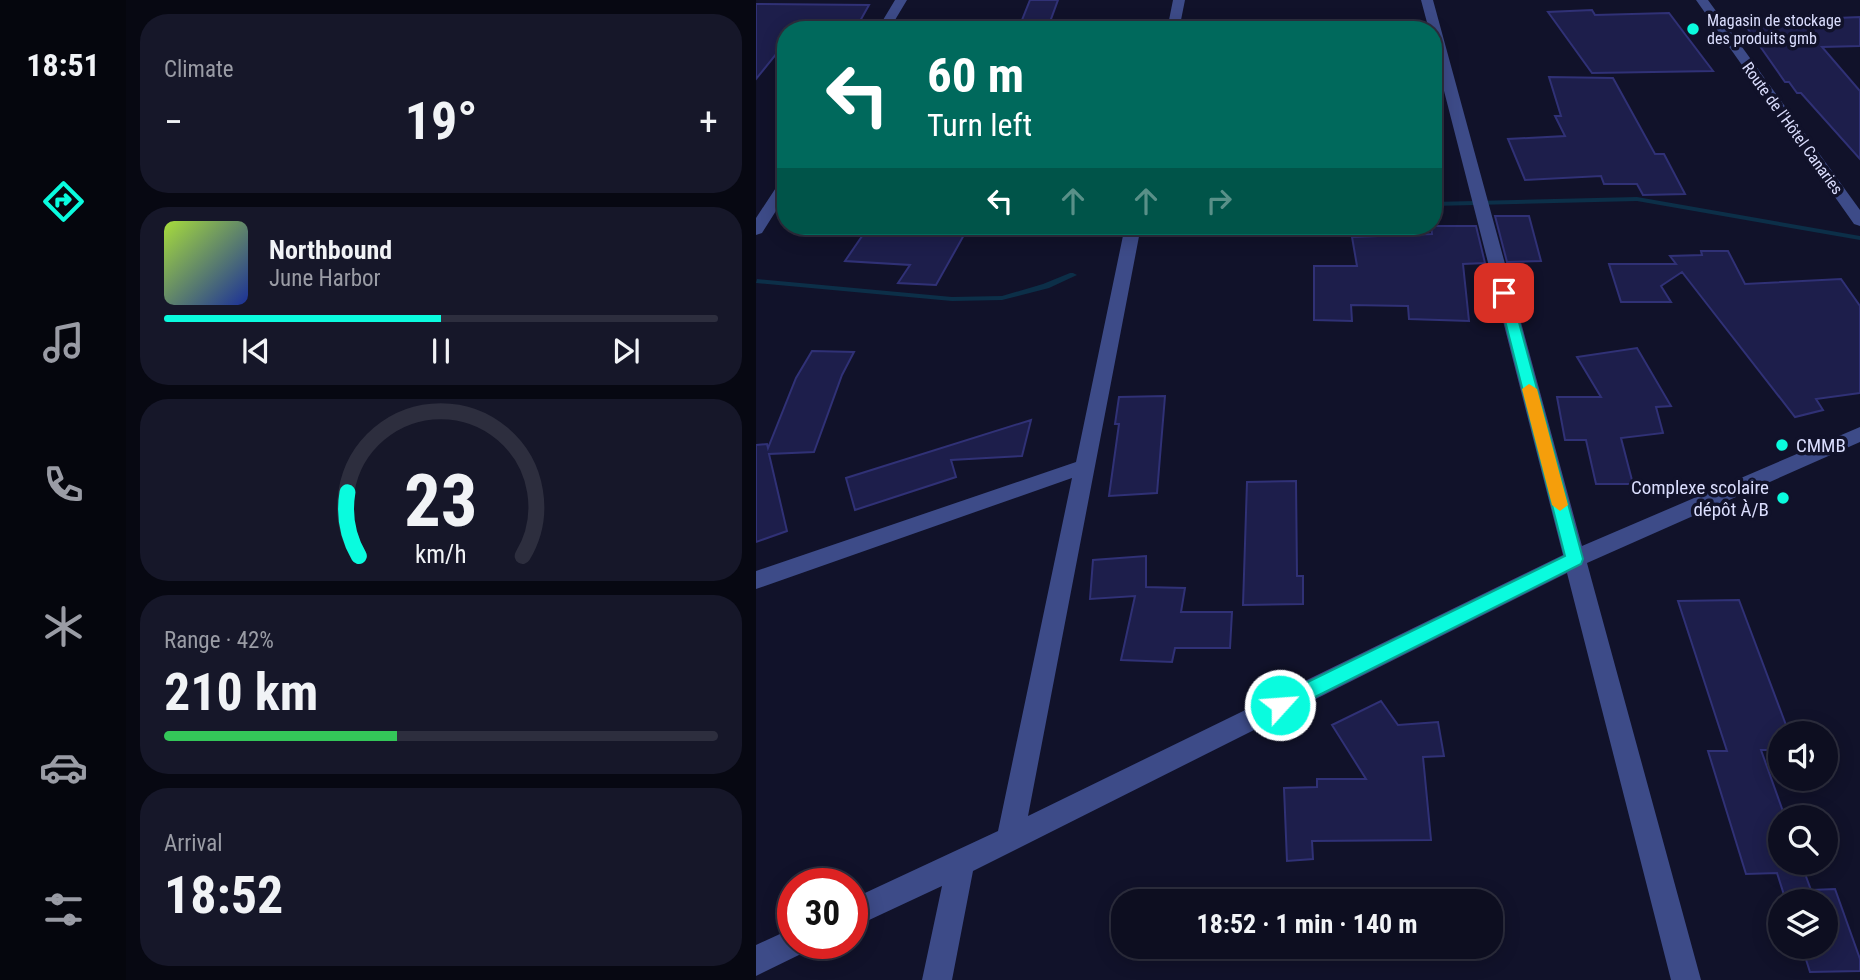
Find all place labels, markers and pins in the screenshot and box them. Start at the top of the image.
place label: Magasin de stockage des produits gmb [1707,11,1841,48]
marker: Magasin de stockage des produits gmb [1685,21,1701,37]
pin [1474,263,1534,323]
place label: CMMB [1796,434,1846,457]
marker: CMMB [1774,437,1790,453]
place label: Complexe scolaire dépôt À/B [1631,476,1769,521]
marker: Complexe scolaire dépôt À/B [1775,490,1791,506]

